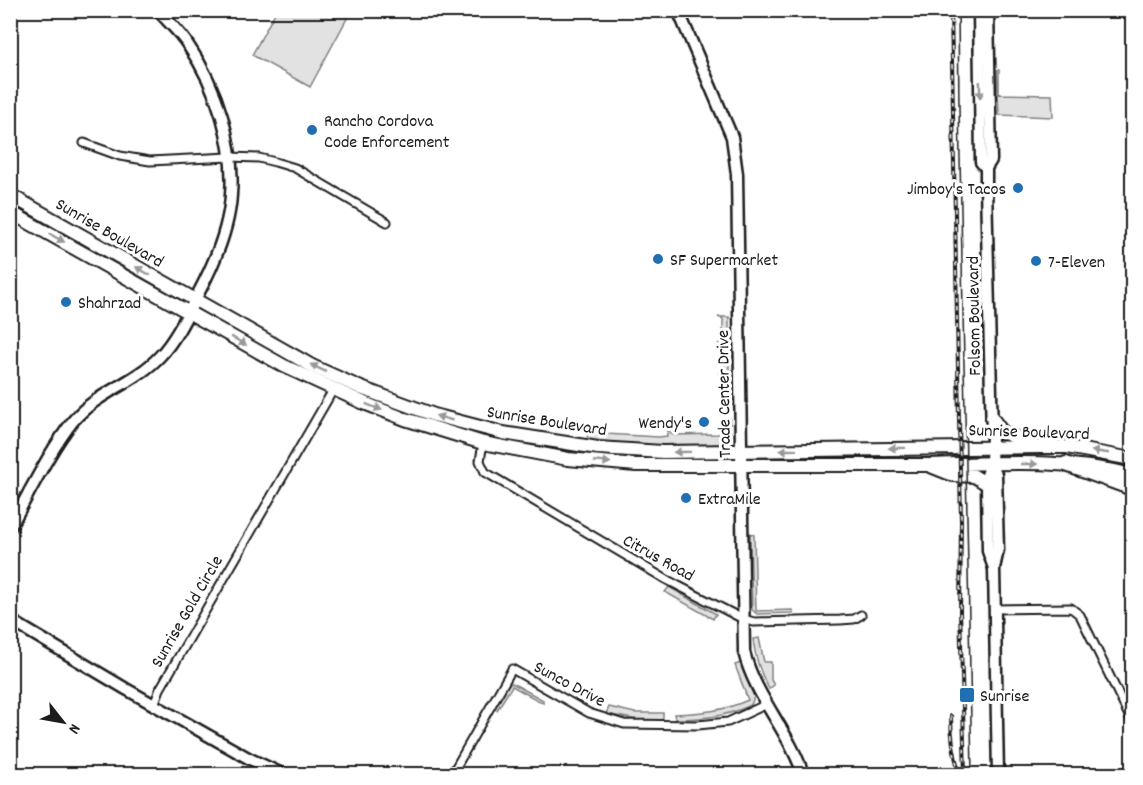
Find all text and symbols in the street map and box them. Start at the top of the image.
one-way arrow [975,80,985,99]
place label: Rancho Cordova Code Enforcement [324,110,450,156]
marker: Rancho Cordova Code Enforcement [305,123,319,137]
place label: Jimboy's Tacos [907,178,1006,203]
marker: Jimboy's Tacos [1011,181,1025,195]
street label: Sunrise Boulevard [50,193,167,275]
one-way arrow [49,233,66,243]
place label: SF Supermarket [670,249,778,274]
place label: 7-Eleven [1048,251,1105,276]
marker: SF Supermarket [651,252,665,266]
marker: 7-Eleven [1029,254,1043,268]
street label: Folsom Boulevard [962,256,989,376]
one-way arrow [135,267,152,277]
place label: Shahrzad [78,292,141,317]
marker: Shahrzad [59,295,73,309]
street label: Trade Center Drive [712,330,739,458]
one-way arrow [231,335,247,346]
one-way arrow [310,364,327,373]
street label: Sunrise Boulevard [485,401,608,444]
one-way arrow [365,403,383,413]
place label: Wendy's [639,412,692,437]
one-way arrow [435,413,453,422]
marker: Wendy's [697,415,711,429]
street label: Sunrise Boulevard [968,419,1090,448]
one-way arrow [888,444,907,453]
one-way arrow [778,446,797,455]
one-way arrow [672,447,691,457]
one-way arrow [1090,448,1109,457]
one-way arrow [593,458,612,467]
one-way arrow [1019,459,1038,469]
place label: ExtraMile [698,488,761,513]
marker: ExtraMile [679,491,693,505]
street label: Citrus Road [617,529,698,589]
street label: Sunrise Gold Circle [146,551,230,673]
street label: Sunco Drive [528,656,609,715]
place label: Sunrise [980,685,1030,710]
marker: Sunrise [958,686,976,704]
north arrow [33,692,93,752]
text: N [62,719,86,738]

